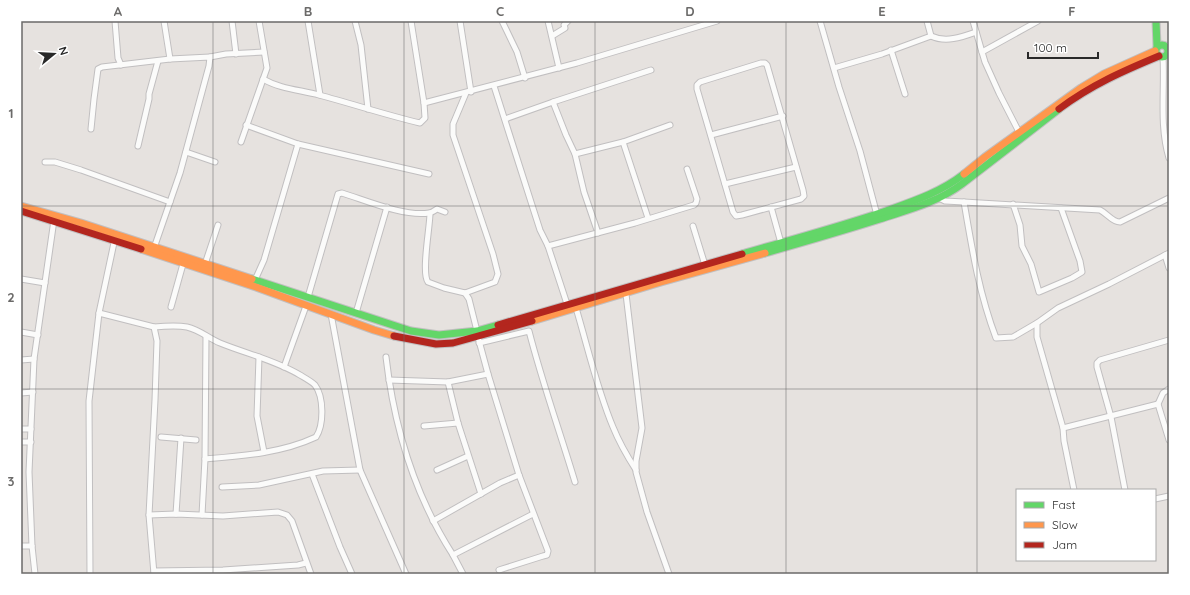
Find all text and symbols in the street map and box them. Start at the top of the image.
text: A [114,3,123,19]
text: B [304,3,312,19]
text: C [496,3,504,19]
text: D [685,3,695,19]
text: E [878,3,886,19]
text: F [1068,3,1076,19]
north arrow [34,34,74,74]
scale bar [1028,34,1098,60]
text: 100 m [1034,40,1067,55]
text: N [56,45,71,57]
text: 1 [8,105,14,121]
text: 2 [7,289,15,305]
text: 3 [8,473,15,489]
legend [1016,489,1156,561]
text: Fast [1052,497,1076,512]
text: Slow [1052,517,1078,532]
text: Jam [1052,537,1077,552]

